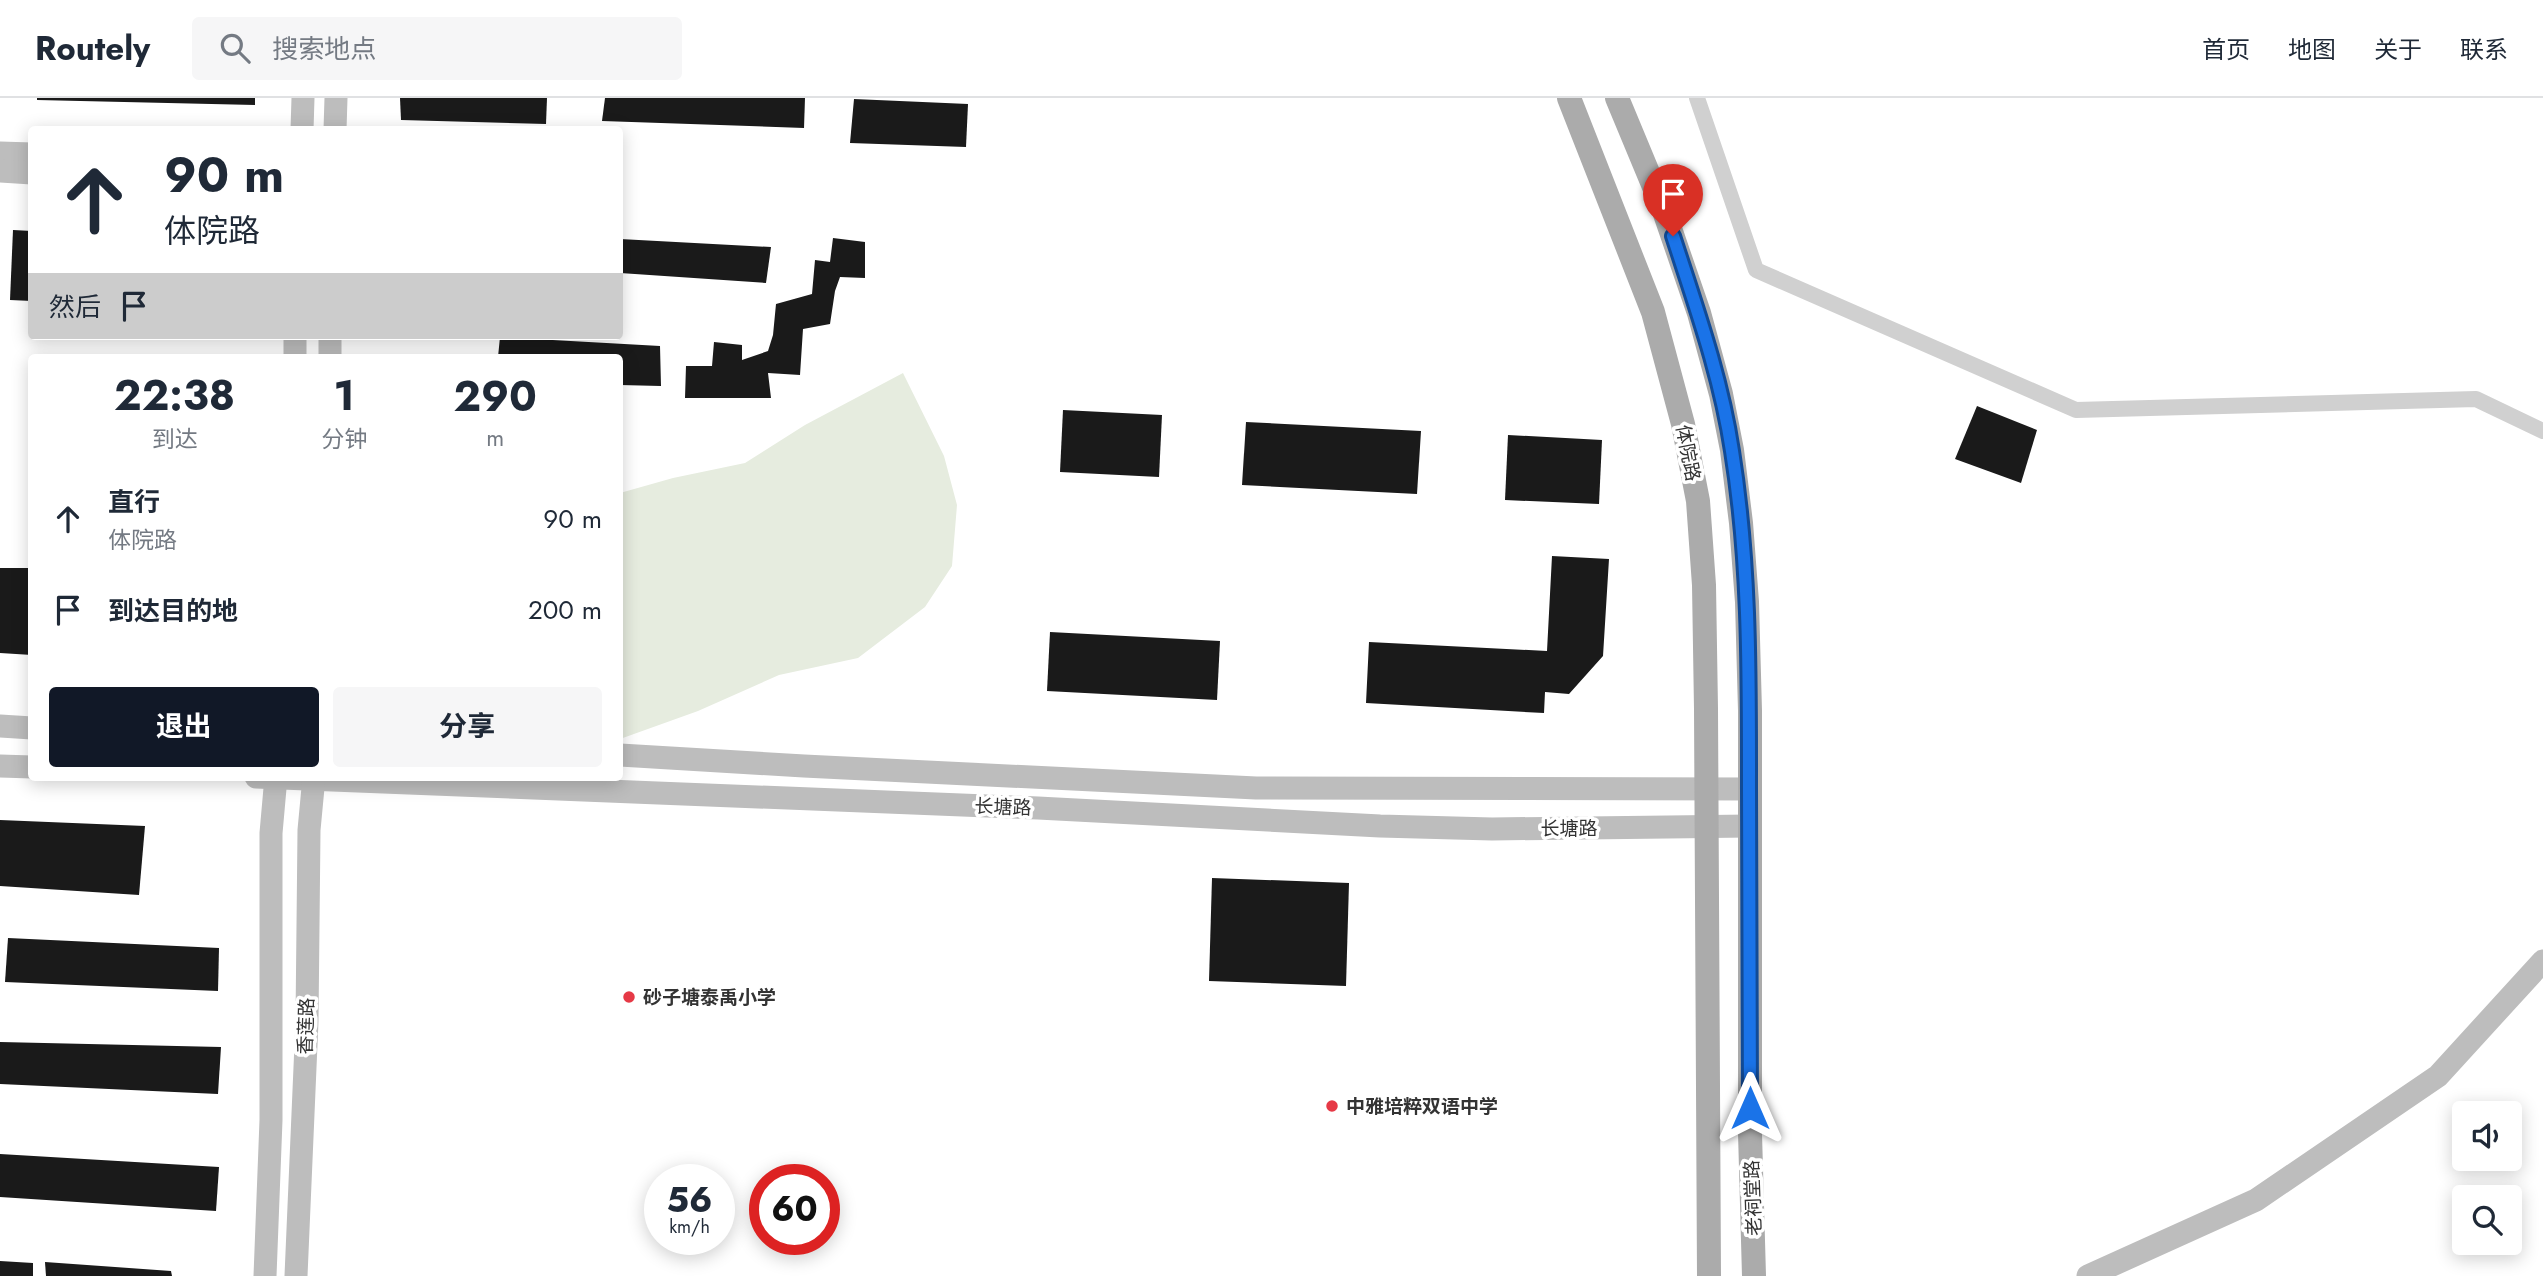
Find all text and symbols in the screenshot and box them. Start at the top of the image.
search box [192,17,682,80]
text: Routely [35,25,150,72]
icon: search [216,29,254,67]
text: 搜索地点 [272,30,376,68]
text: 首页 [2202,32,2250,67]
text: 地图 [2288,32,2336,67]
text: 关于 [2374,32,2422,67]
text: 联系 [2460,32,2508,67]
text: 90 m [164,140,284,210]
icon: ahead [49,154,140,245]
pin [1643,164,1703,236]
icon: arrive [1654,175,1692,213]
text: 体院路 [164,208,260,254]
icon: arrive [115,287,153,325]
text: 然后 [49,288,101,326]
text: 22:38 [114,365,235,426]
text: 1 [334,365,355,426]
text: 290 [453,366,537,427]
text: m [486,421,504,455]
text: 到达 [152,422,198,456]
text: 分钟 [321,422,367,456]
street label: 体院路 [1669,422,1707,484]
text: 直行 [108,483,160,521]
icon: ahead [49,500,87,538]
text: 90 m [543,500,602,538]
text: 体院路 [108,523,177,557]
icon: arrive [49,591,87,629]
text: 200 m [528,591,602,629]
text: 到达目的地 [108,592,238,630]
button: 退出 [49,687,319,767]
button: 分享 [333,687,602,767]
street label: 长塘路 [974,793,1032,821]
street label: 长塘路 [1540,815,1598,842]
place label: 砂子塘泰禹小学 [643,984,776,1011]
marker: 砂子塘泰禹小学 [621,989,637,1005]
street label: 香莲路 [292,997,320,1055]
position arrow [1713,1071,1787,1145]
place label: 中雅培粹双语中学 [1346,1093,1498,1120]
marker: 中雅培粹双语中学 [1324,1098,1340,1114]
map controls [2452,1101,2522,1255]
button: sound [2452,1101,2522,1171]
street label: 老祠堂路 [1738,1160,1768,1236]
speed limit sign: 60 [749,1164,840,1255]
text: 56 [667,1175,713,1225]
button: search [2452,1185,2522,1255]
text: km/h [669,1214,710,1240]

